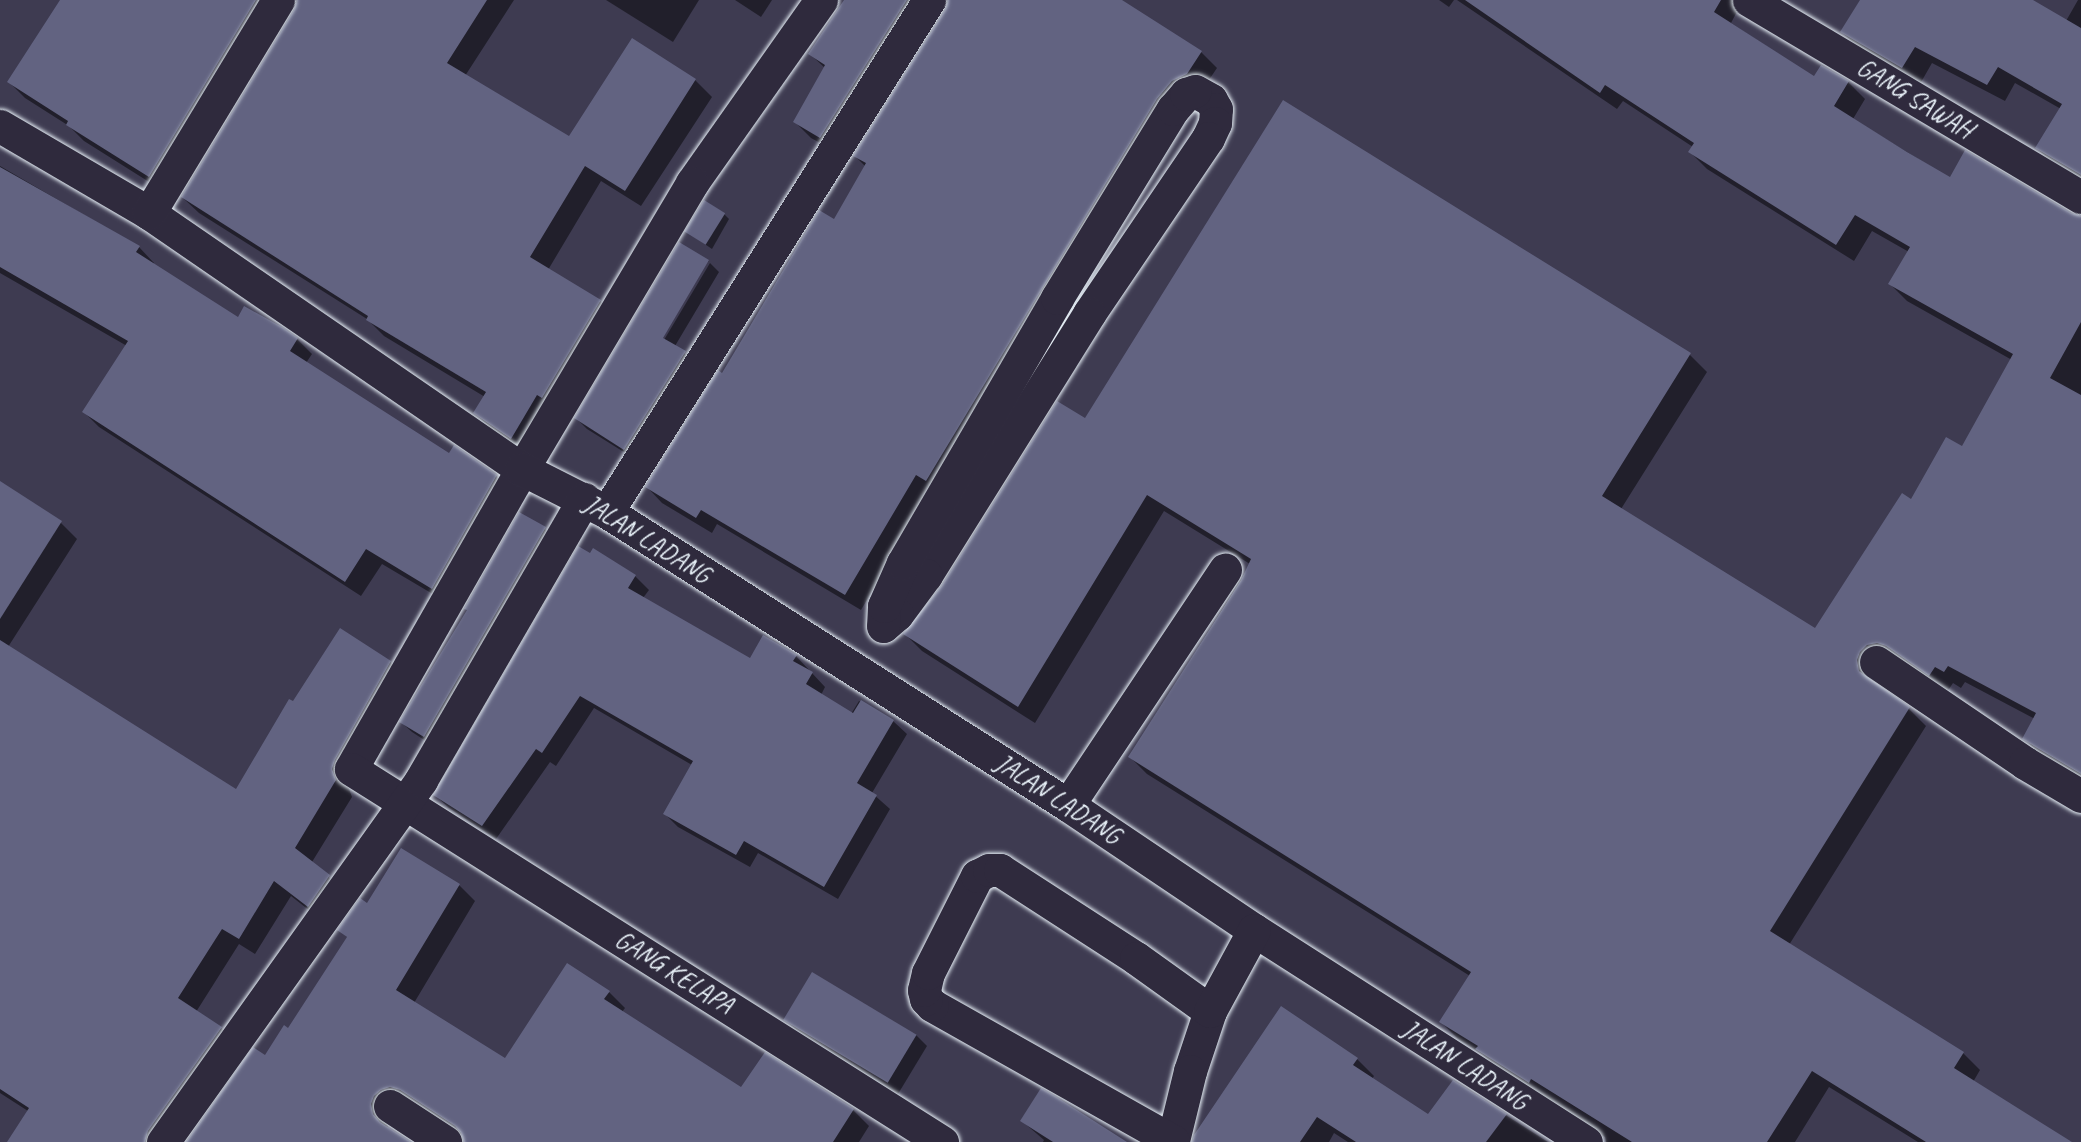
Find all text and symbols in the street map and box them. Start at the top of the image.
street label: GANG SAWAH [1851,51,1979,145]
street label: JALAN LADANG [578,488,716,590]
street label: JALAN LADANG [989,747,1127,851]
street label: GANG KELAPA [609,923,739,1021]
street label: JALAN LADANG [1396,1013,1534,1117]

